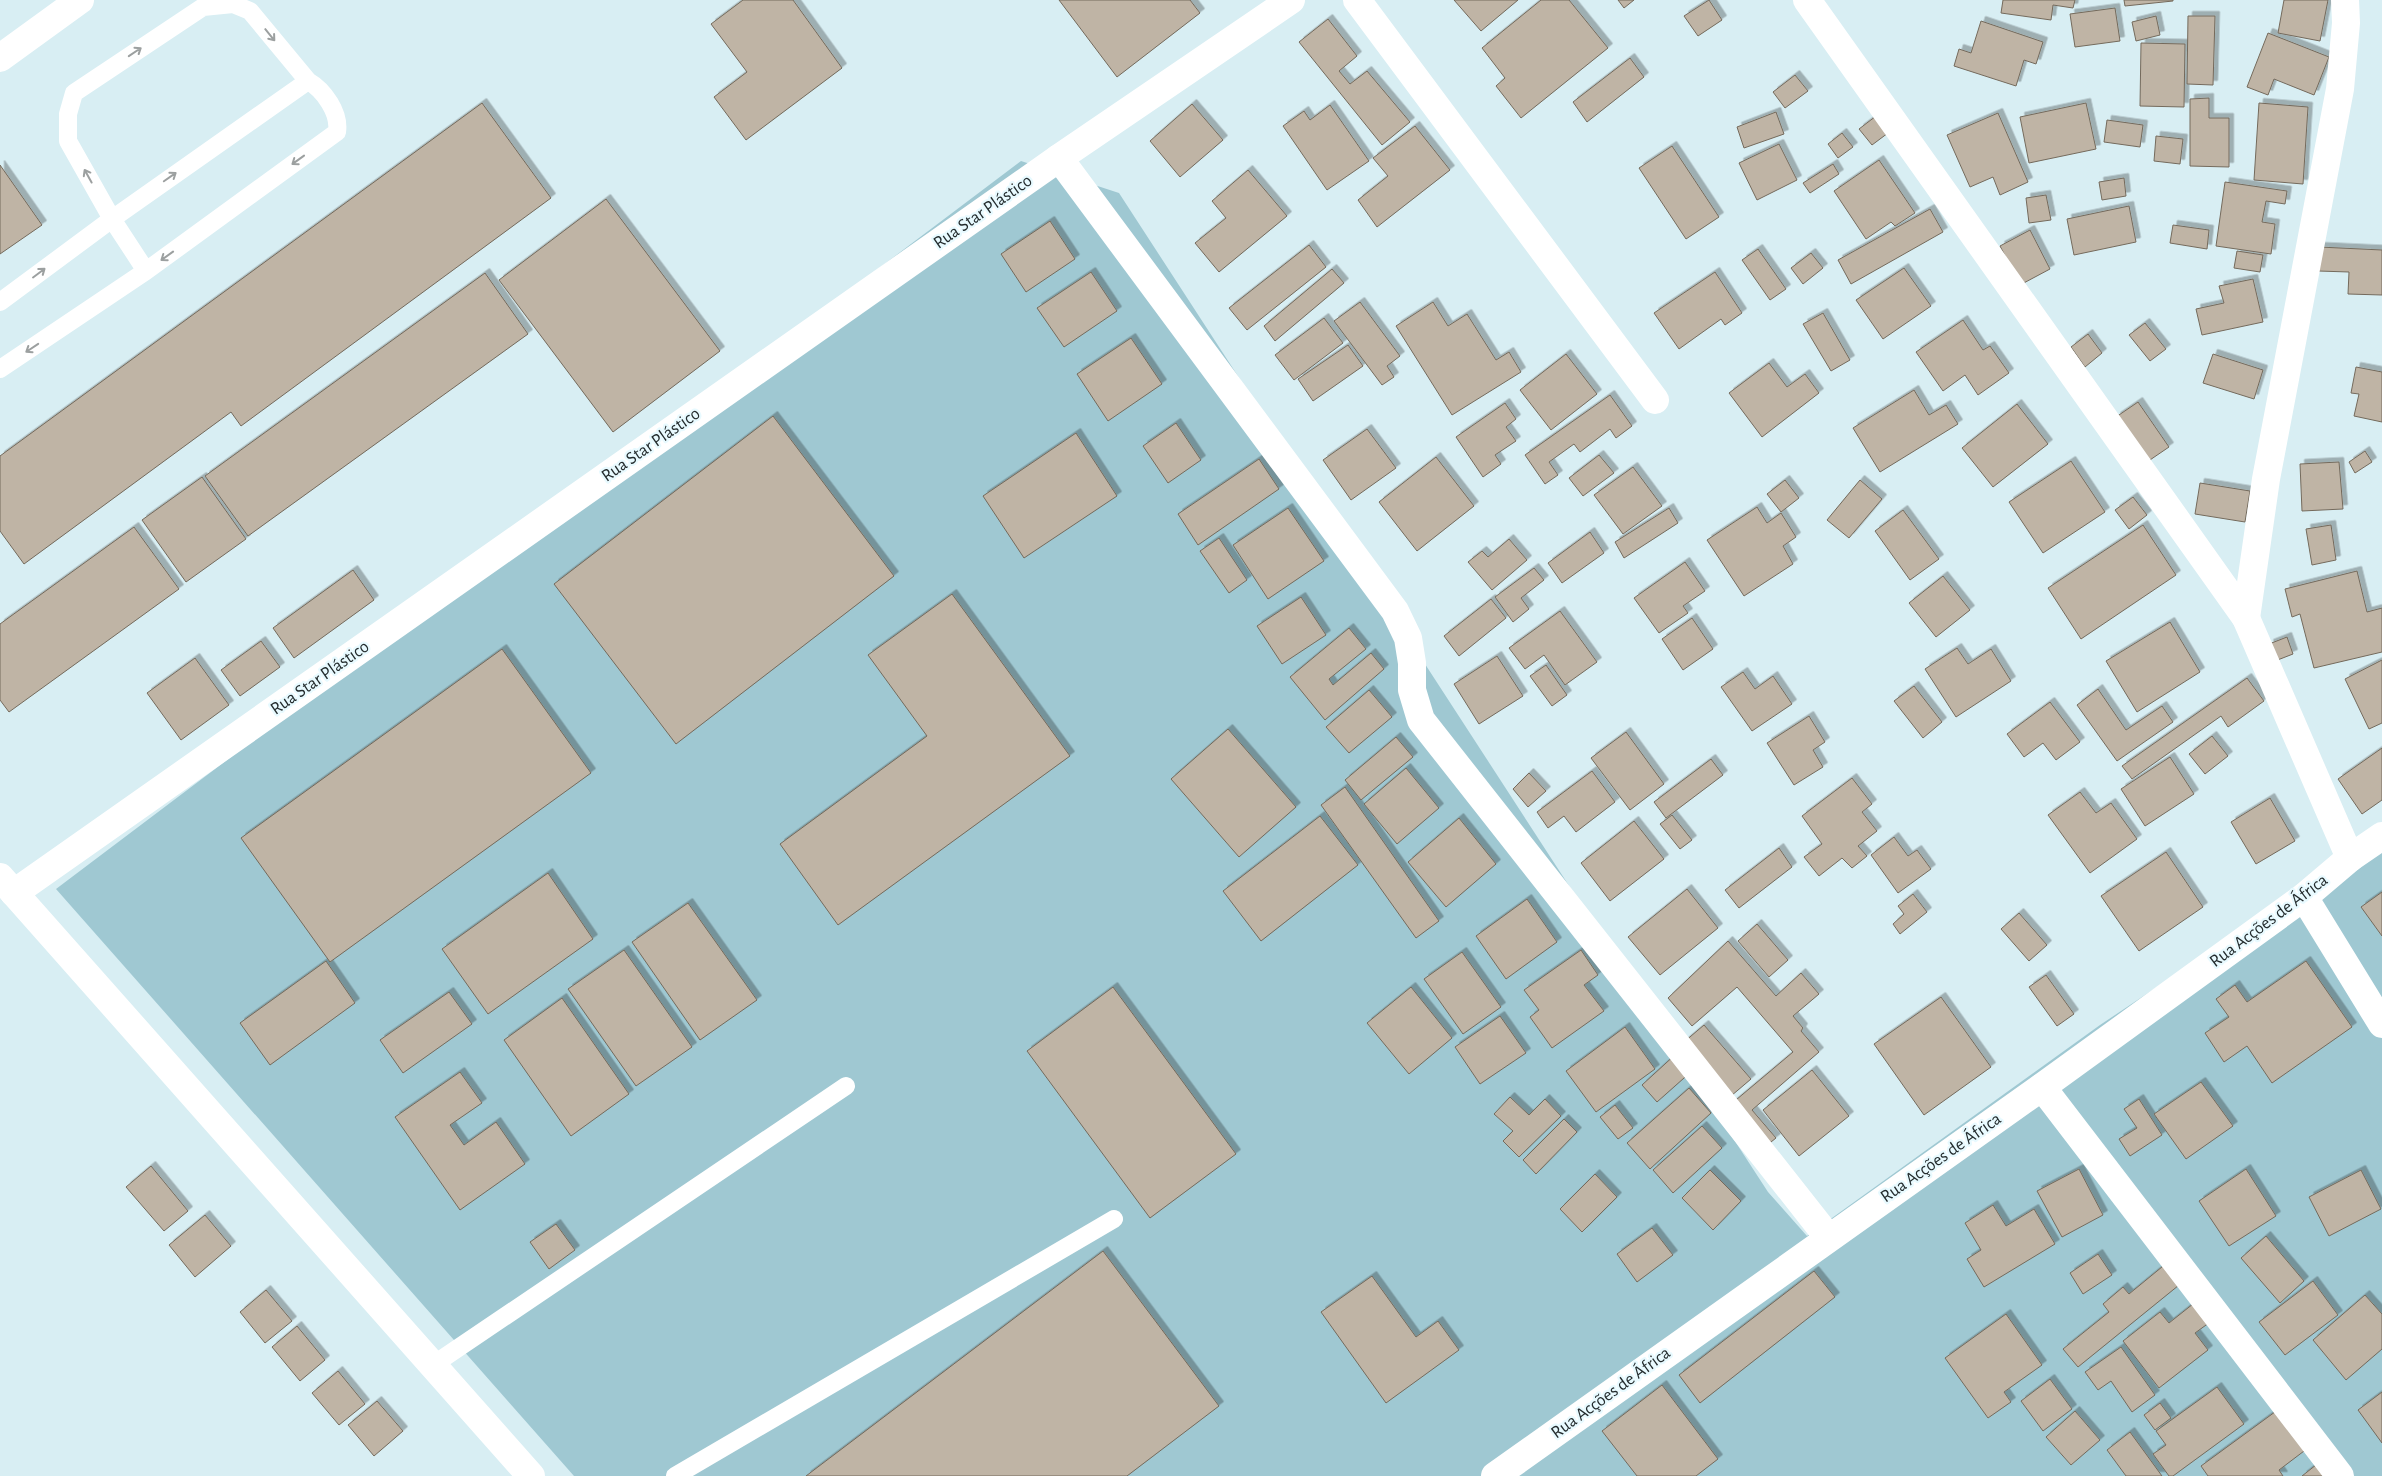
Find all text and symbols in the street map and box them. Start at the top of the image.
one-way arrow [265,29,276,42]
one-way arrow [128,47,142,58]
one-way arrow [291,155,305,165]
one-way arrow [82,170,92,184]
street label: Rua Star Plástico [930,171,1036,253]
one-way arrow [163,172,177,182]
one-way arrow [160,251,174,261]
one-way arrow [32,268,46,278]
one-way arrow [26,343,40,353]
street label: Rua Star Plástico [598,404,704,486]
street label: Rua Star Plástico [267,637,373,719]
street label: Rua Acções de África [2205,869,2331,971]
street label: Rua Acções de África [1876,1107,2005,1206]
street label: Rua Acções de África [1546,1341,1674,1442]

